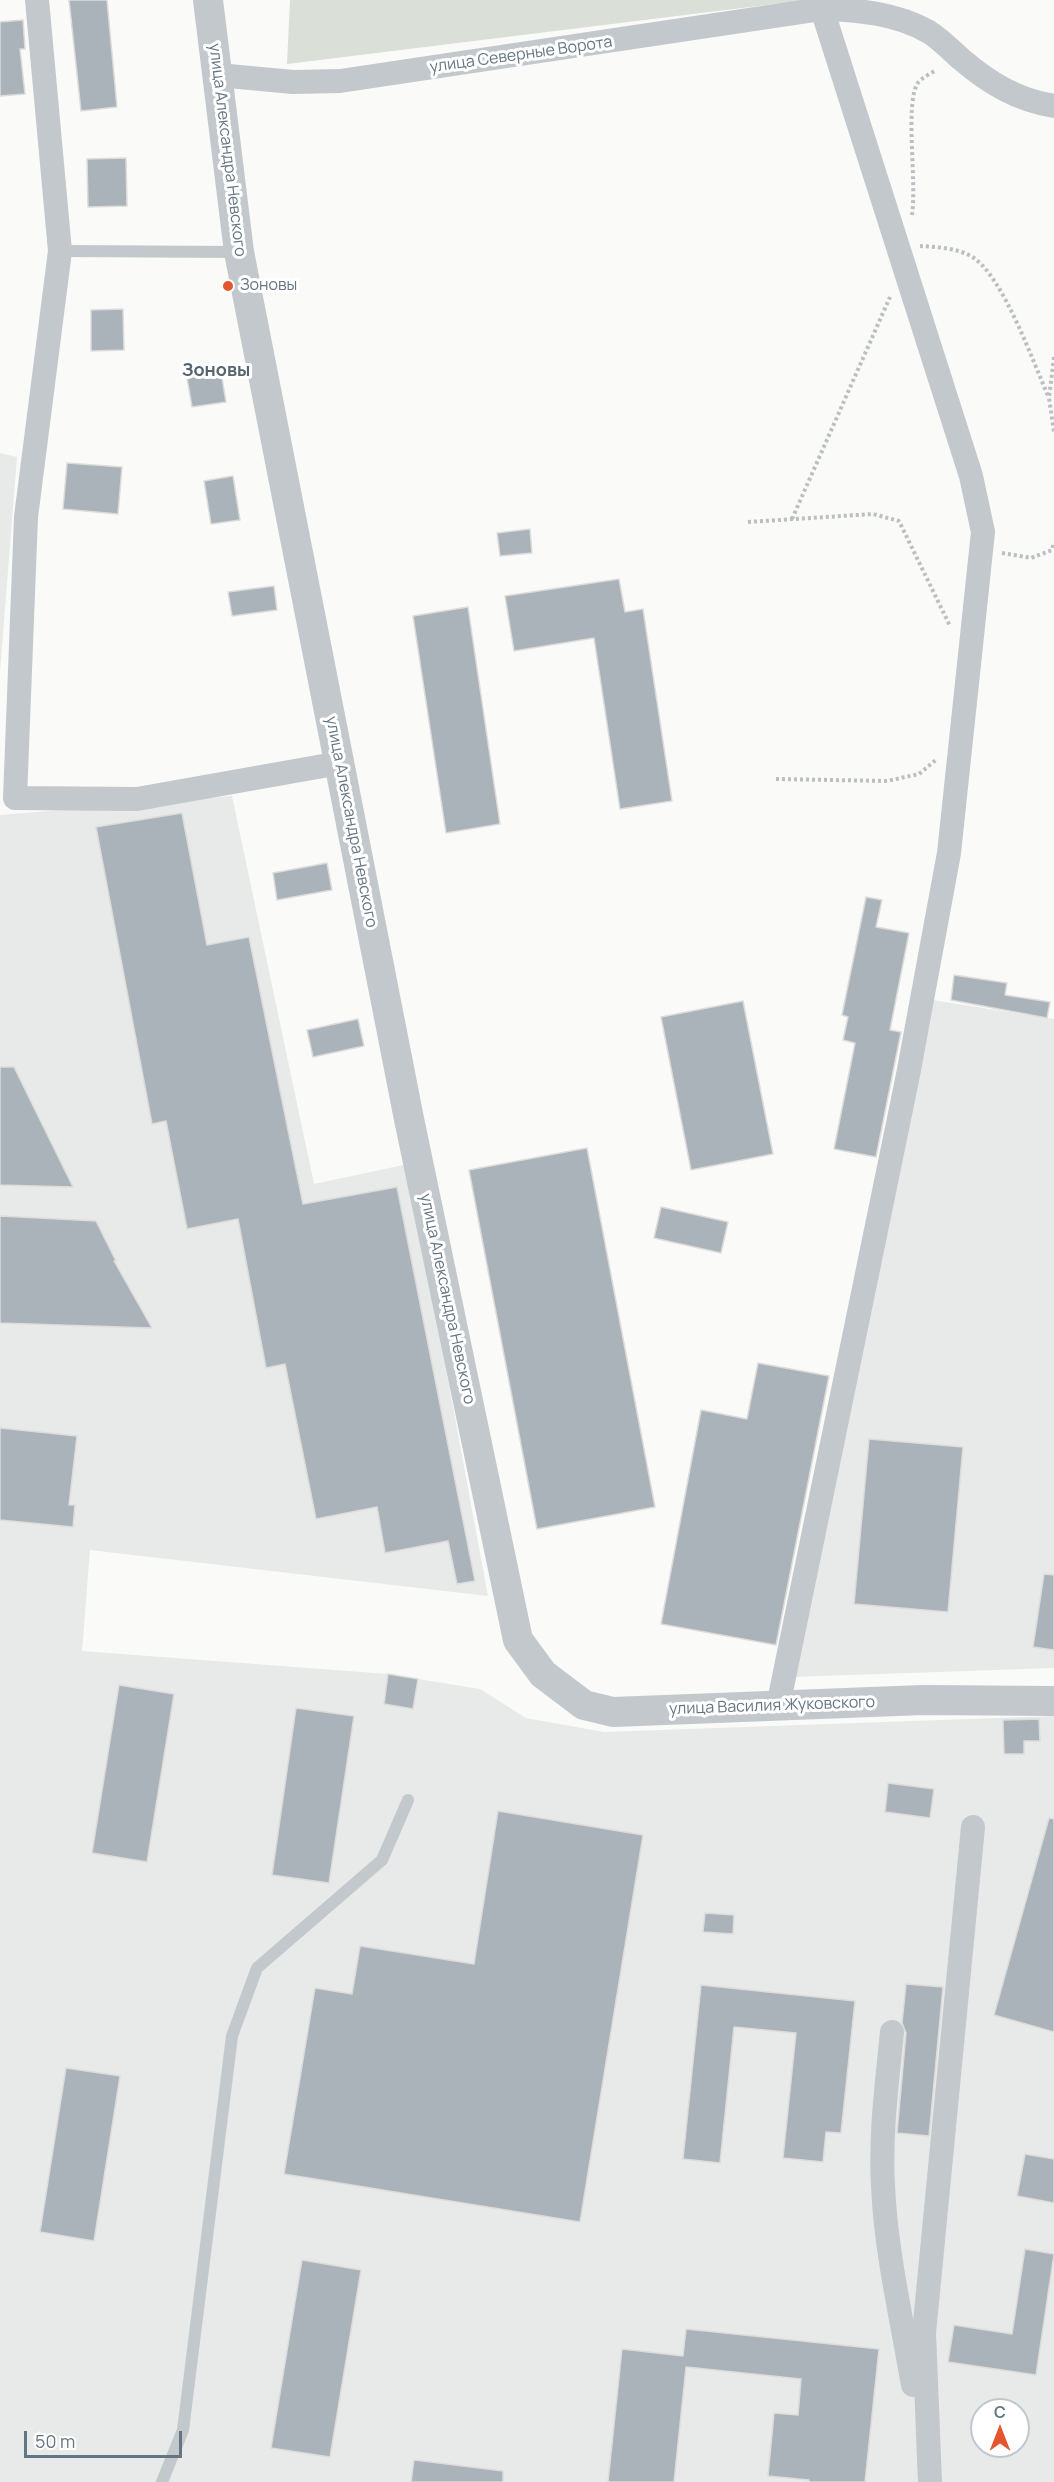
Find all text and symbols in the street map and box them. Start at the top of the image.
street label: улица Северные Ворота [429,33,613,77]
street label: улица Александра Невского [204,42,250,258]
place label: Зоновы [240,276,297,296]
marker: Зоновы [221,279,235,293]
district label: Зоновы [182,360,250,382]
street label: улица Александра Невского [321,715,381,929]
street label: улица Александра Невского [415,1192,479,1406]
street label: улица Василия Жуковского [669,1693,875,1719]
north arrow [970,2398,1030,2458]
text: С [994,2401,1006,2423]
scale bar [27,2419,184,2457]
text: 50 m [35,2429,75,2453]

